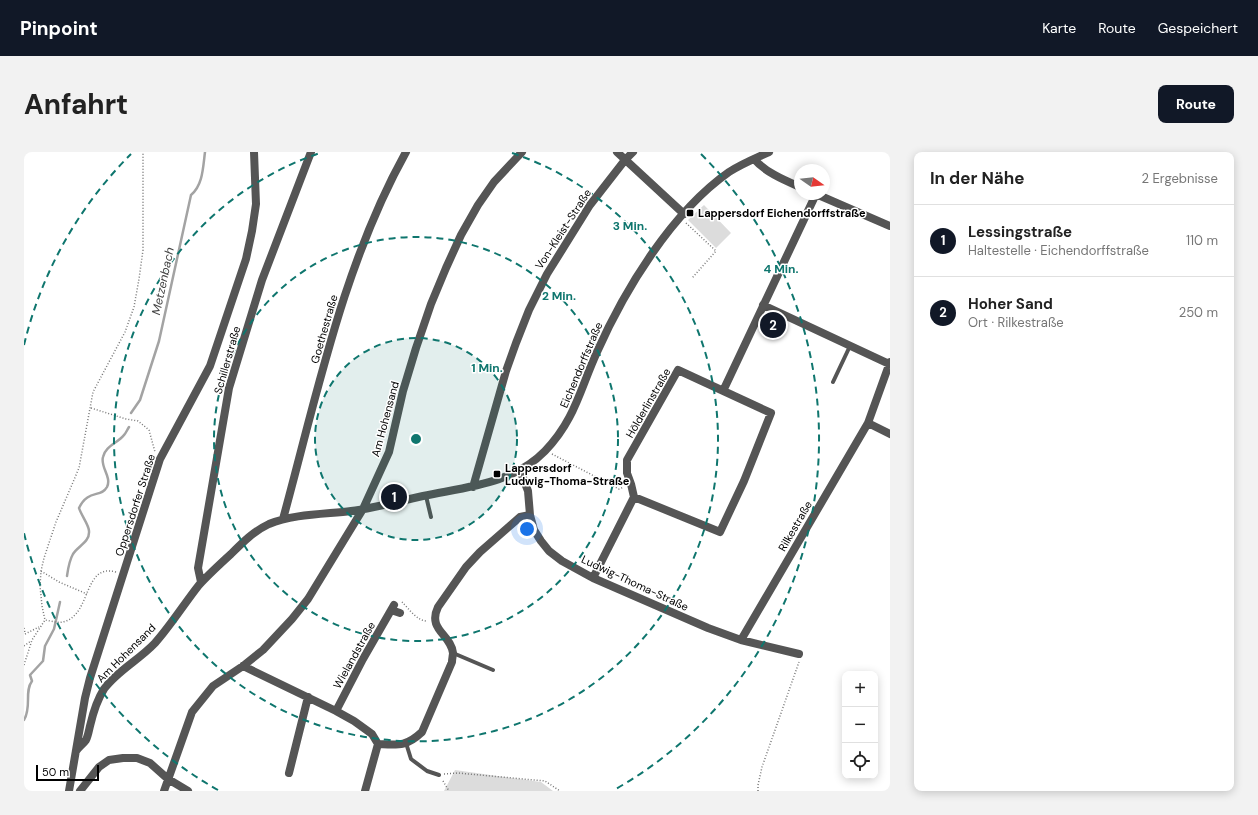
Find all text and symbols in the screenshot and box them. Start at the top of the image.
text: Pinpoint [20,16,98,41]
text: Karte [1042,19,1076,37]
text: Route [1098,19,1136,37]
text: Gespeichert [1158,19,1238,37]
button: Route [1158,85,1234,123]
text: Anfahrt [24,86,128,123]
north arrow [794,164,830,200]
text: In der Nähe [930,167,1025,189]
text: 2 Ergebnisse [1142,170,1218,187]
street label: Von-Kleist-Straße [532,186,594,272]
place label: Lappersdorf Eichendorffstraße [698,206,866,220]
marker: Lappersdorf Eichendorffstraße [685,208,695,218]
text: 3 Min. [613,218,647,234]
text: Lessingstraße [968,222,1072,242]
text: 1 [941,232,945,249]
text: 110 m [1186,232,1218,249]
text: Haltestelle · Eichendorffstraße [968,242,1149,259]
water label: Metzenbach [148,246,178,316]
text: 4 Min. [764,261,798,277]
text: 2 Min. [542,288,576,304]
street label: Goethestraße [308,293,340,365]
text: Hoher Sand [968,294,1053,314]
text: 2 [939,304,947,321]
text: 250 m [1179,304,1218,321]
pin: 2 [760,310,786,340]
text: Ort · Rilkestraße [968,314,1064,331]
street label: Eichendorffstraße [557,320,605,410]
street label: Schillerstraße [211,324,243,396]
text: 1 Min. [471,360,503,376]
street label: Hölderlinstraße [622,366,674,440]
street label: Am Hohensand [368,380,402,458]
centre of rings [409,432,423,446]
street label: Oppersdorfer Straße [112,452,158,558]
place label: Lappersdorf Ludwig-Thoma-Straße [505,461,630,488]
marker: Lappersdorf Ludwig-Thoma-Straße [492,469,502,479]
pin: 1 [381,482,407,512]
street label: Rilkestraße [775,498,815,554]
your location [517,519,537,539]
street label: Ludwig-Thoma-Straße [579,552,691,614]
street label: Wielandstraße [330,619,378,691]
street label: Am Hohensand [94,621,158,685]
map controls [842,671,878,779]
button: + [842,671,878,707]
button: − [842,707,878,743]
button: locate [842,743,878,779]
scale bar [36,763,99,782]
text: 50 m [42,765,69,779]

